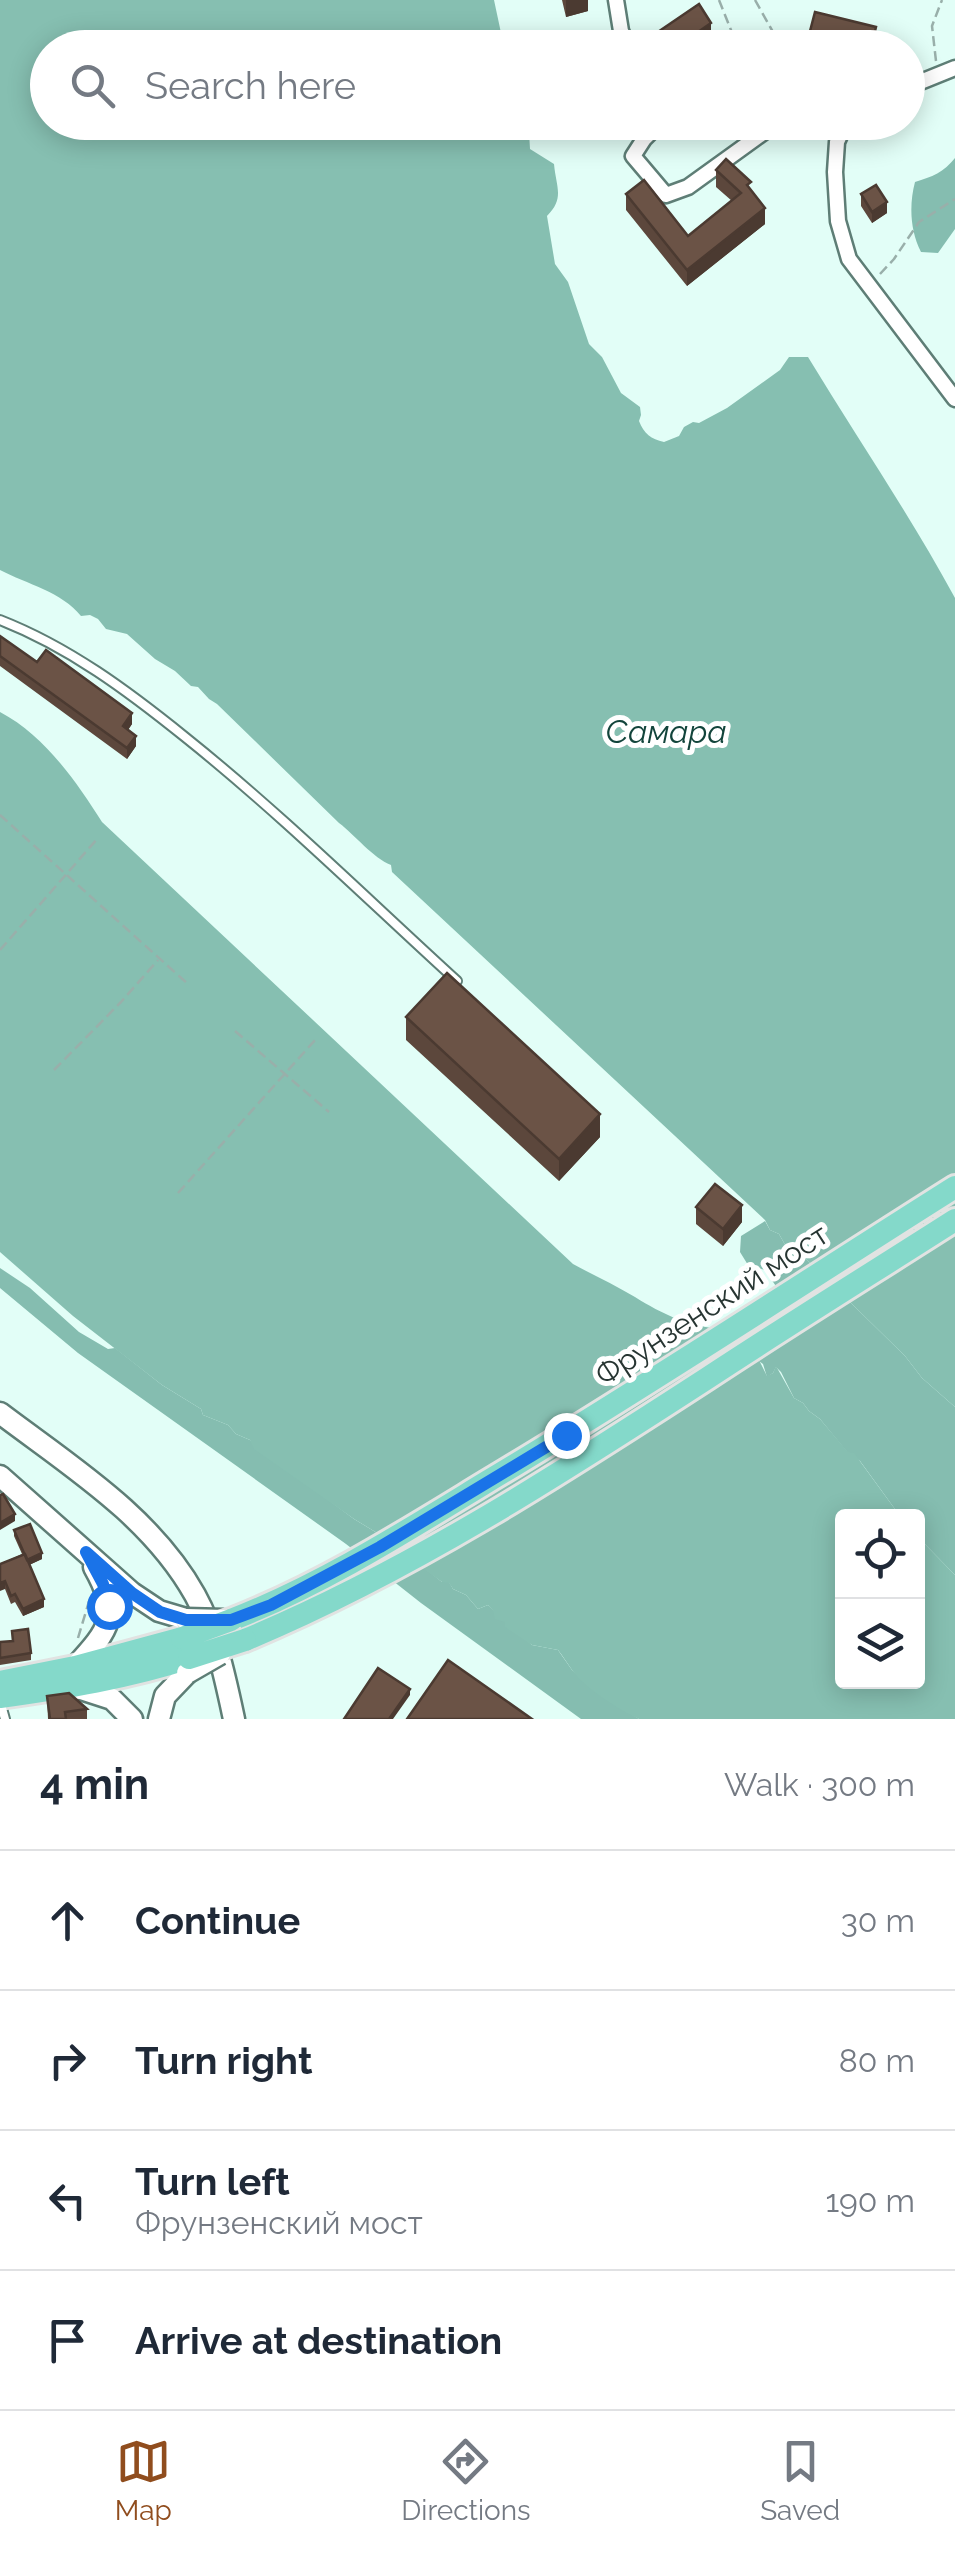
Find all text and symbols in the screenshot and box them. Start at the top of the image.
search box [30,30,925,140]
icon: search [65,58,120,113]
text: Search here [145,63,356,108]
water label: Самара [605,713,727,750]
street label: Фрунзенский мост [589,1216,834,1393]
route end [544,1413,590,1459]
map controls [835,1509,925,1689]
button: locate [835,1509,925,1599]
route start [87,1584,133,1630]
button: layers [835,1599,925,1689]
text: 4 min [40,1760,149,1809]
text: Walk · 300 m [724,1766,915,1803]
icon: ahead [40,1893,95,1948]
text: Continue [135,1898,300,1943]
text: 30 m [841,1902,915,1939]
icon: right [40,2033,95,2088]
text: Turn right [135,2038,312,2083]
text: 80 m [839,2042,915,2079]
text: Turn left [135,2159,290,2204]
icon: left [40,2173,95,2228]
text: 190 m [825,2182,915,2219]
text: Фрунзенский мост [135,2204,423,2241]
icon: arrive [40,2313,95,2368]
text: Arrive at destination [135,2318,502,2363]
tab: Map [115,2434,172,2527]
tab: Directions [401,2434,531,2527]
tab: Saved [760,2434,840,2527]

